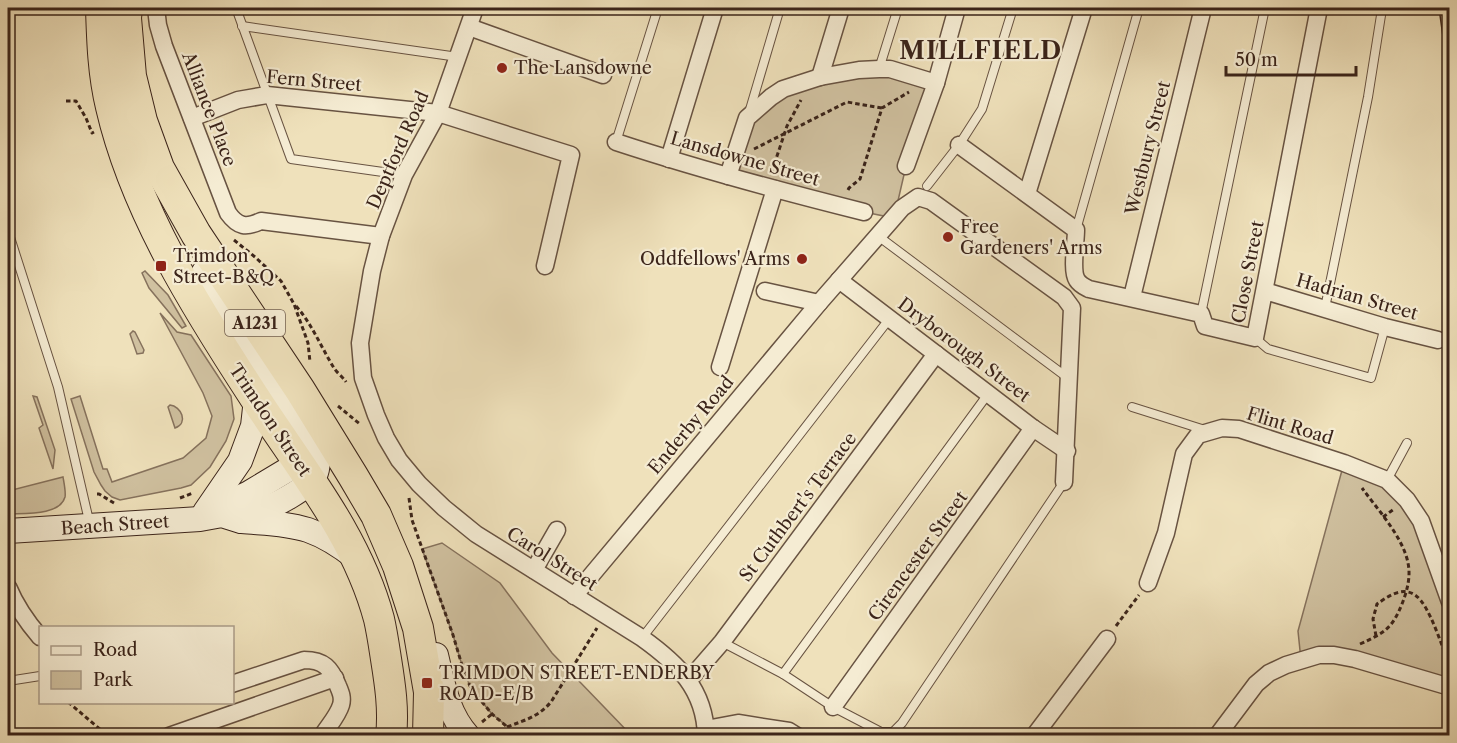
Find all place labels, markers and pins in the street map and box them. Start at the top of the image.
place label: The Lansdowne [514,57,652,79]
marker: The Lansdowne [495,61,509,75]
place label: Free Gardeners' Arms [960,216,1102,259]
marker: Free Gardeners' Arms [941,230,955,244]
place label: Trimdon Street-B&Q [173,245,274,288]
place label: Oddfellows' Arms [640,248,790,270]
marker: Oddfellows' Arms [795,252,809,266]
marker: Trimdon Street-B&Q [154,259,168,273]
place label: TRIMDON STREET-ENDERBY ROAD-E/B [439,662,715,705]
marker: TRIMDON STREET-ENDERBY ROAD-E/B [420,676,434,690]

